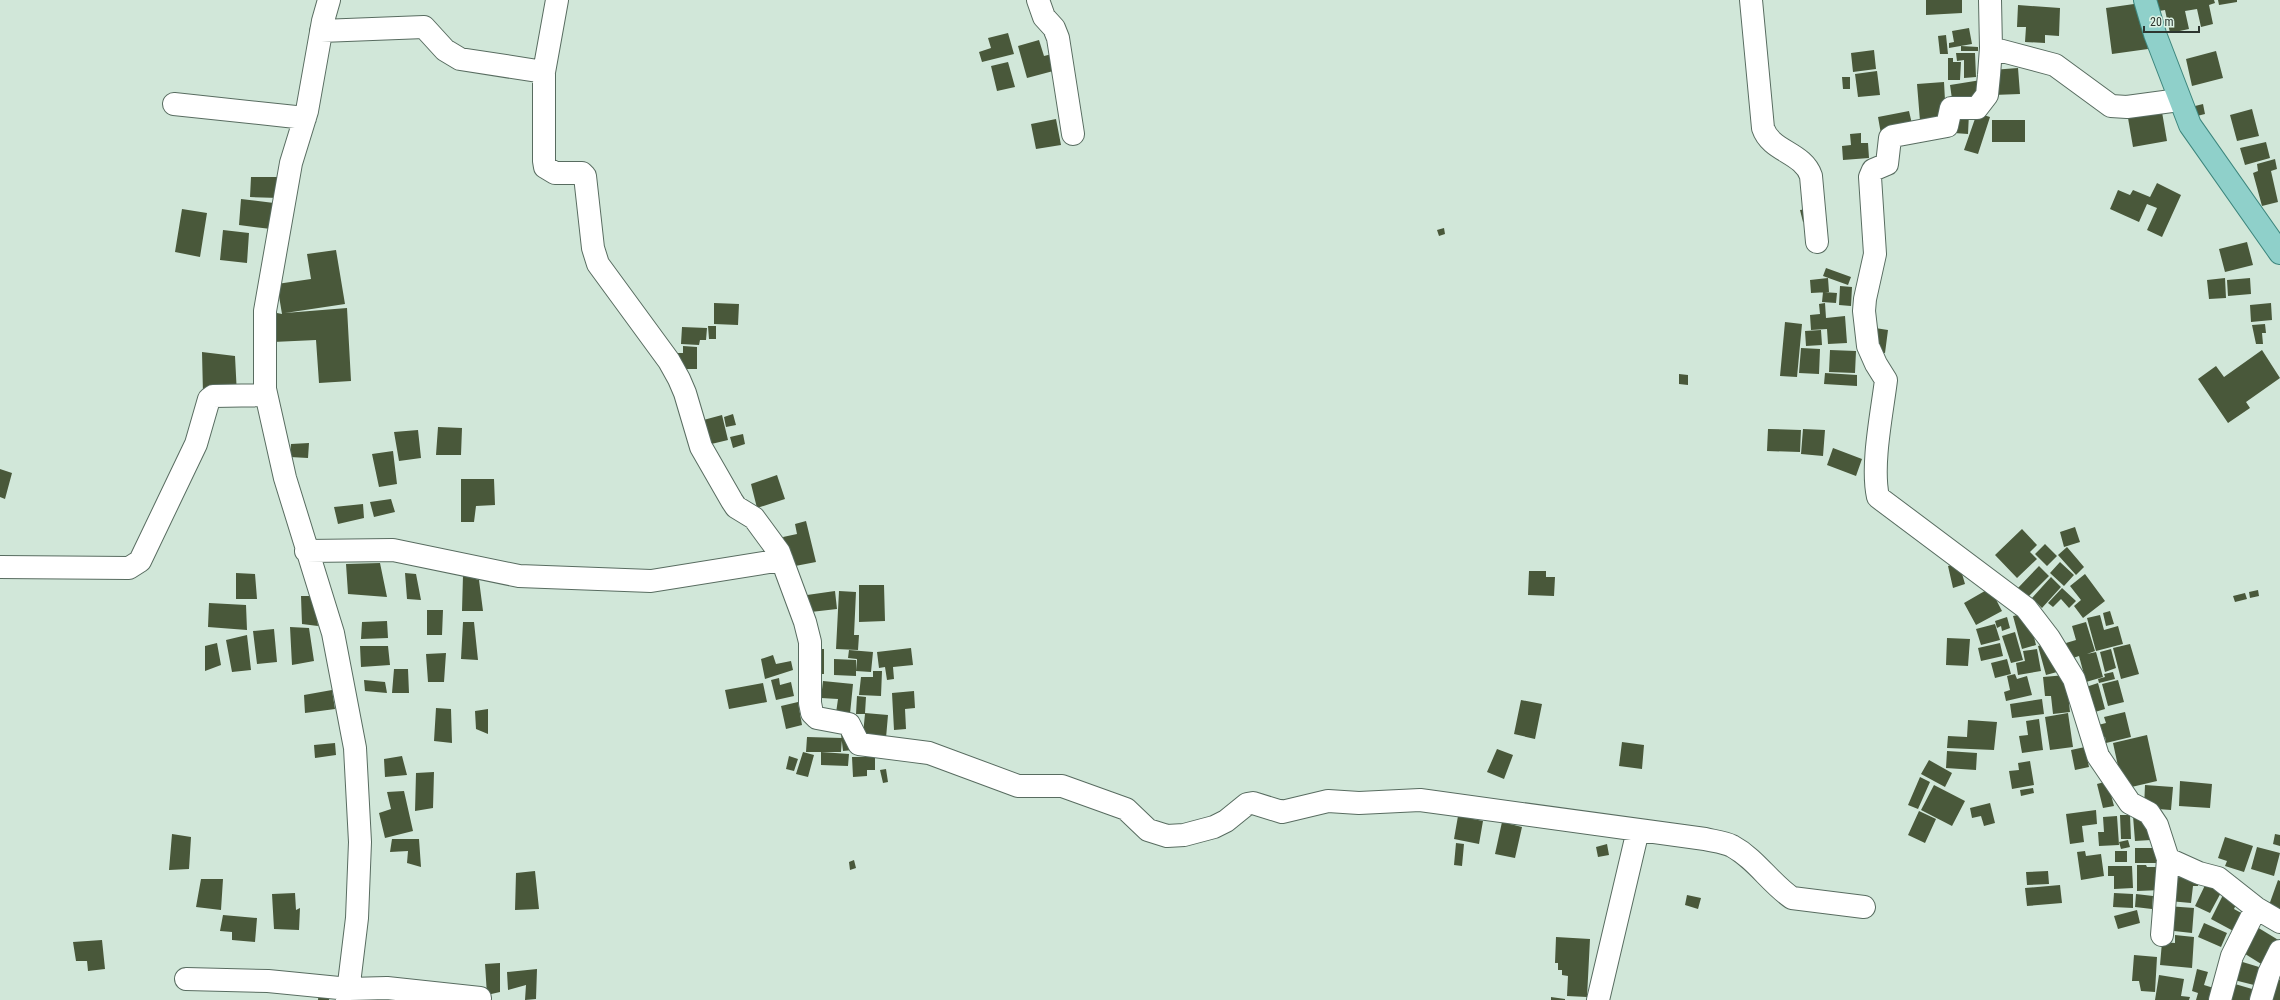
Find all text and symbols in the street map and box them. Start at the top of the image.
scale bar [2144,8,2199,34]
text: 20 m [2150,15,2174,29]

